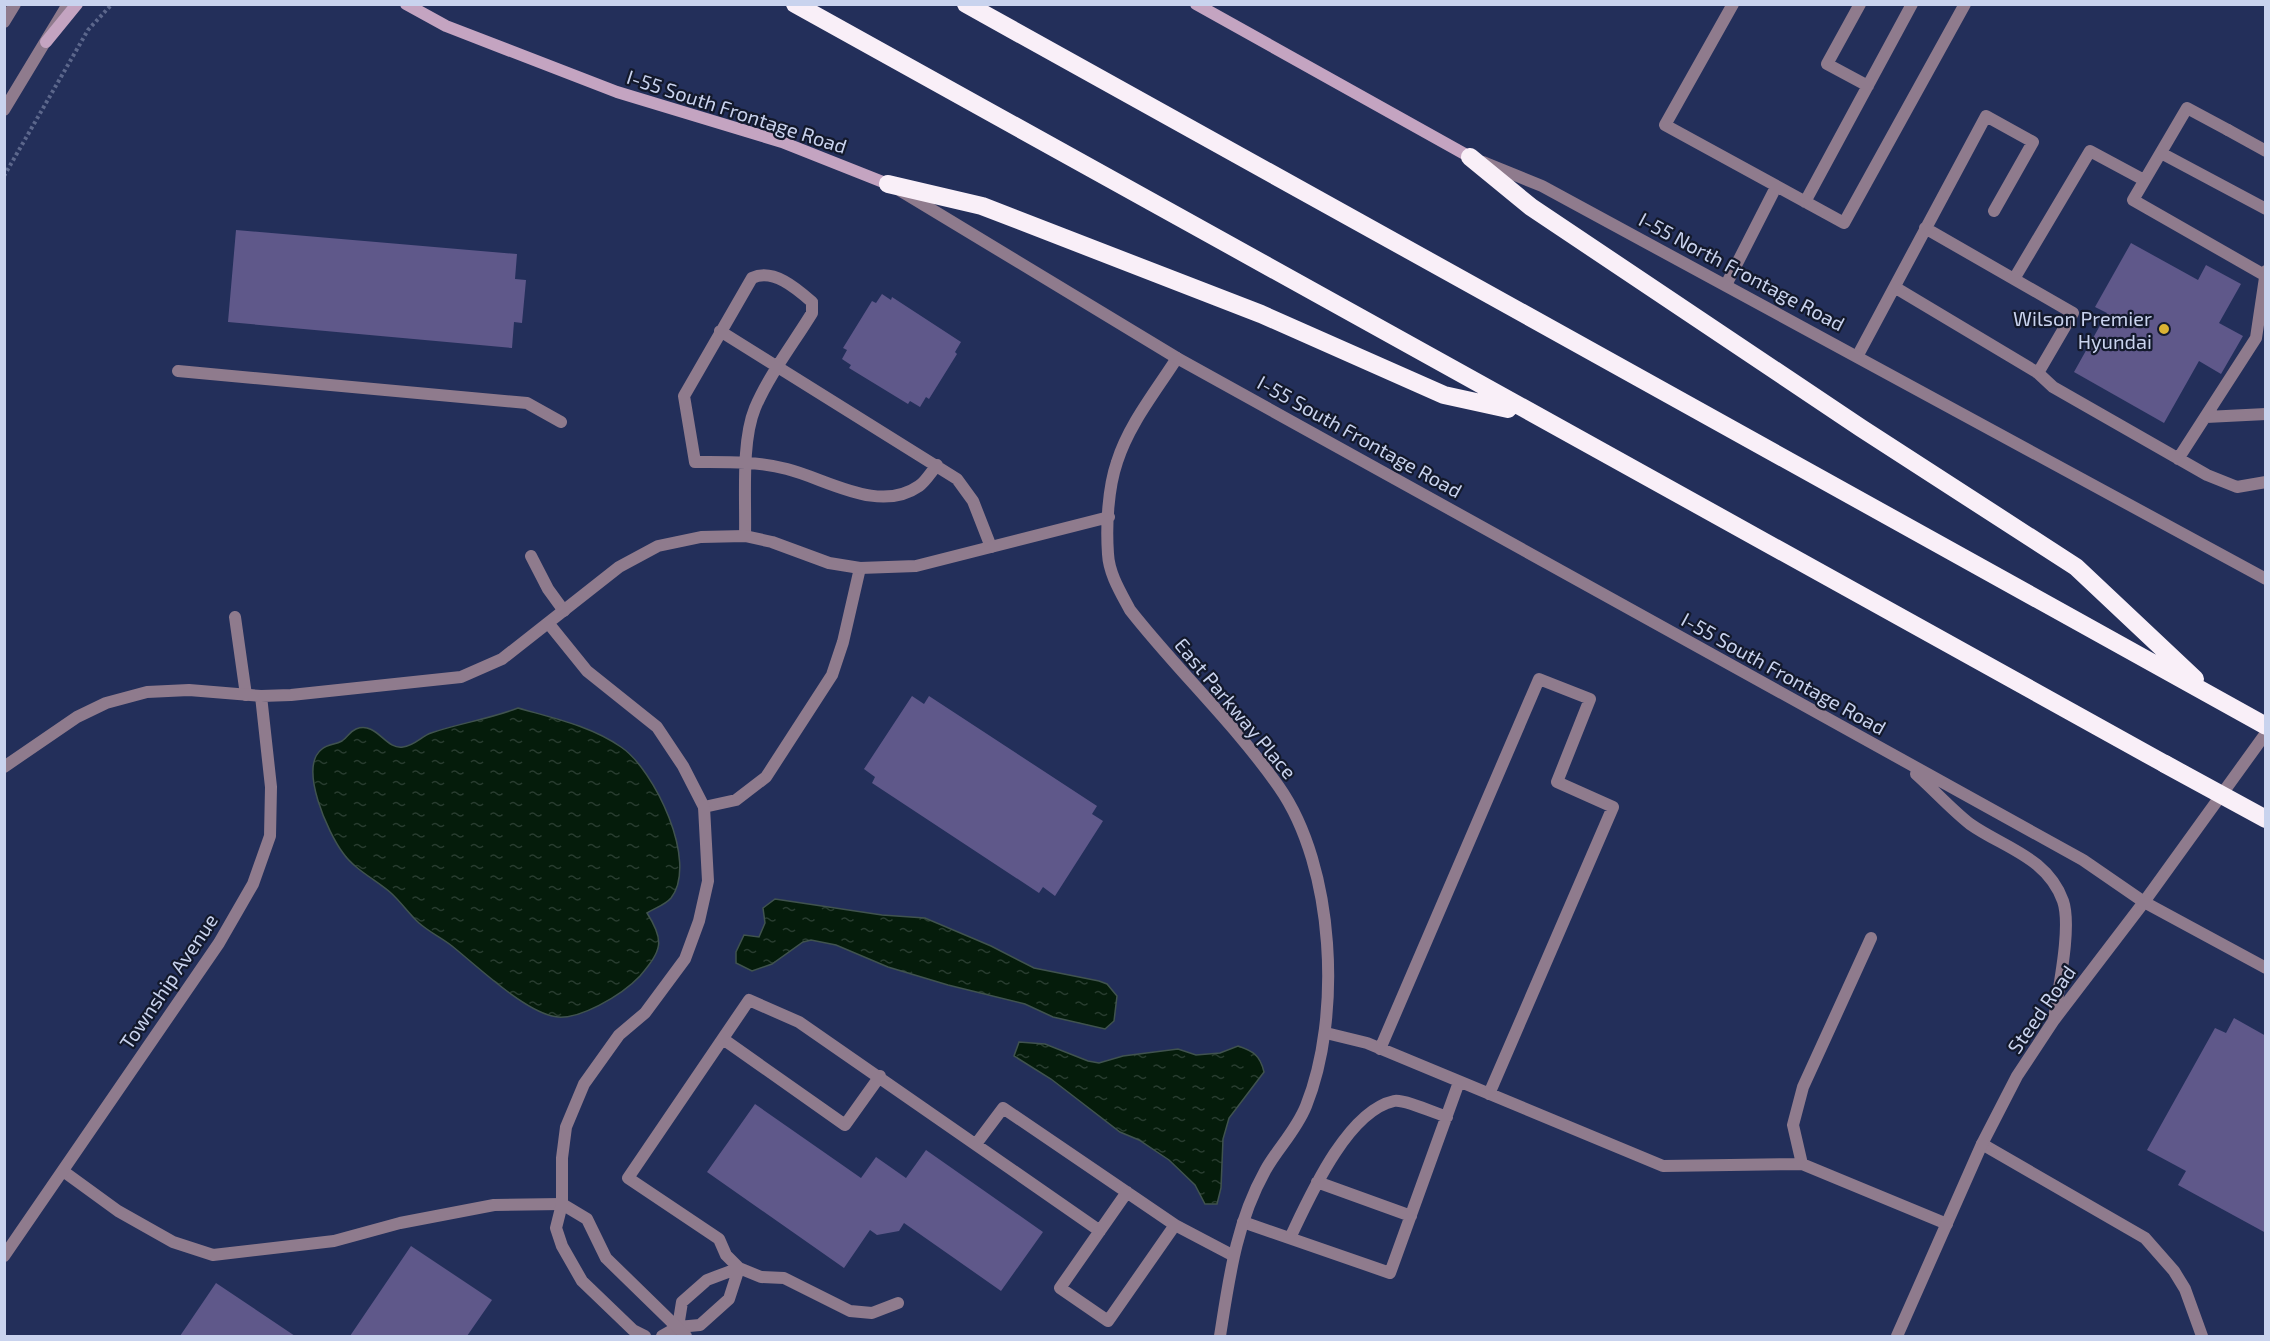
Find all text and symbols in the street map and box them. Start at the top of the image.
street label: I-55 South Frontage Road [624,64,850,158]
street label: I-55 North Frontage Road [1635,207,1849,335]
place label: Wilson Premier Hyundai [2013,306,2152,353]
marker: Wilson Premier Hyundai [2157,322,2171,336]
street label: I-55 South Frontage Road [1254,370,1466,502]
street label: I-55 South Frontage Road [1678,607,1890,739]
street label: East Parkway Place [1170,633,1302,783]
street label: Township Avenue [114,909,222,1053]
street label: Steed Road [2002,960,2080,1058]

